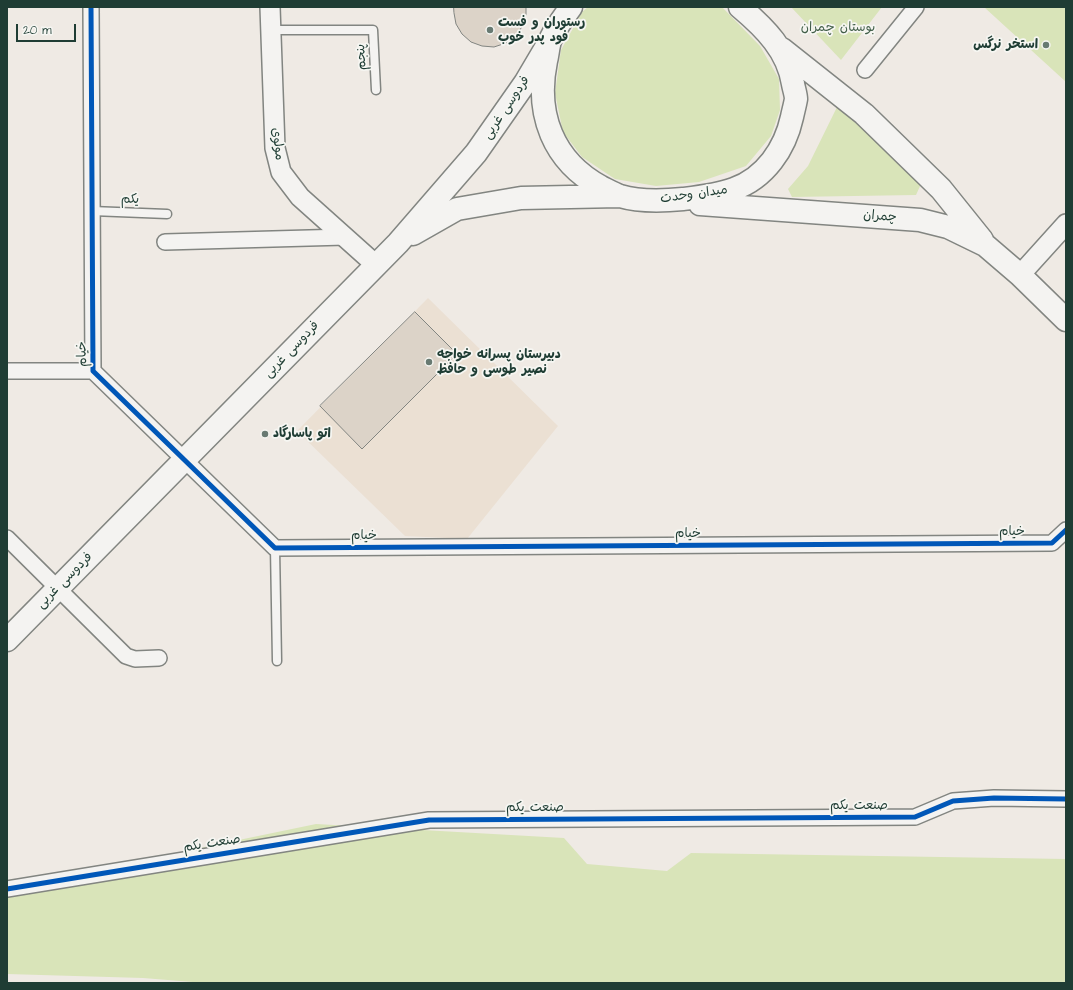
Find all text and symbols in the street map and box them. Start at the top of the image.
place label: رستوران و فست فود پدر خوب [498,15,585,46]
scale bar [18,16,78,42]
park label: بوستان چمران [801,20,875,36]
text: 20 m [23,22,52,39]
marker: رستوران و فست فود پدر خوب [485,25,495,35]
place label: استخر نرگس [973,37,1038,53]
marker: استخر نرگس [1041,40,1051,50]
street label: پنجم [354,44,370,70]
street label: فردوسی غربی [480,73,534,143]
street label: مولوی [267,127,287,161]
street label: میدان وحدت [659,183,729,207]
street label: یکم [121,192,139,208]
street label: چمران [863,208,897,226]
street label: فردوسی غربی [261,318,323,382]
street label: خیام [75,341,91,367]
place label: دبیرستان پسرانه خواجه نصیر طوسی و حافظ [437,347,561,378]
marker: دبیرستان پسرانه خواجه نصیر طوسی و حافظ [424,357,434,367]
place label: اتو پاسارگاد [273,426,331,442]
marker: اتو پاسارگاد [260,429,270,439]
street label: خیام [999,524,1025,540]
street label: خیام [675,526,701,542]
street label: خیام [351,528,377,544]
street label: فردوسی غربی [34,550,96,612]
street label: صنعت یکم [830,798,888,814]
street label: صنعت یکم [506,800,564,816]
street label: صنعت یکم [182,832,242,856]

